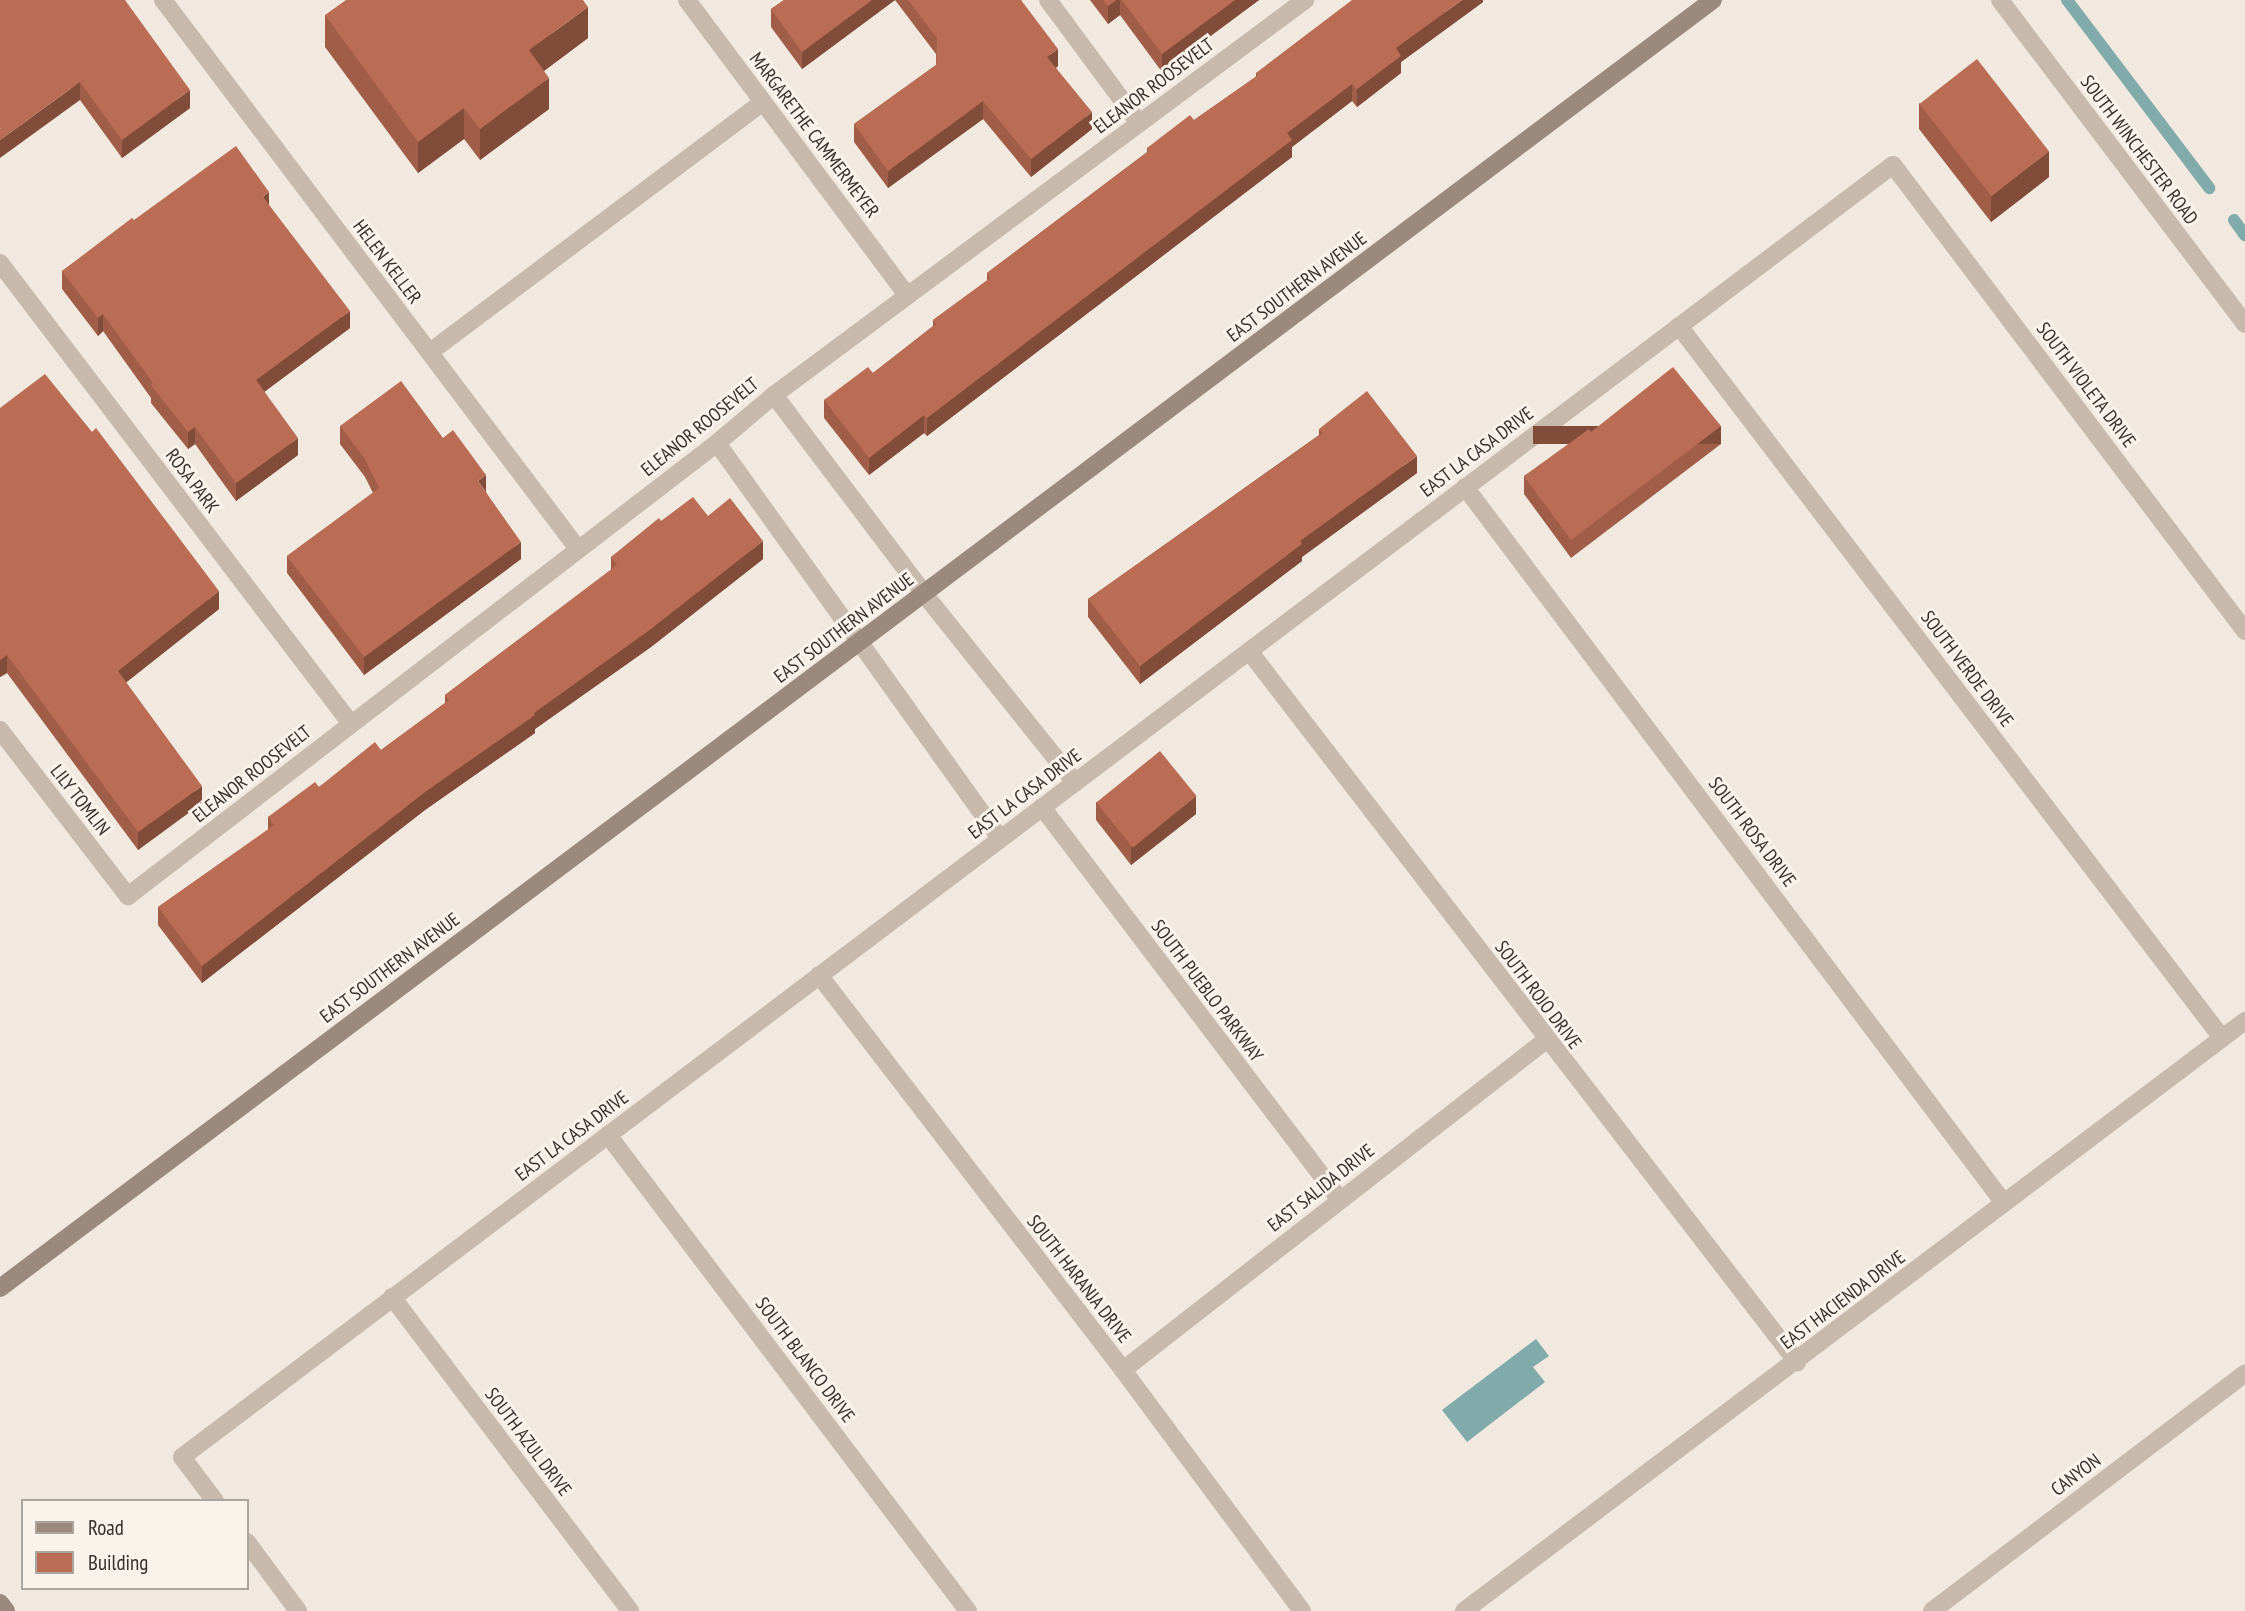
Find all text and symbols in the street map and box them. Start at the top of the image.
street label: ELEANOR ROOSEVELT [1090,34,1218,138]
street label: MARGARETHE CAMMERMEYER [744,48,884,222]
street label: SOUTH WINCHESTER ROAD [2075,71,2203,229]
street label: HELEN KELLER [348,216,426,308]
street label: EAST SOUTHERN AVENUE [1222,227,1372,347]
street label: SOUTH VIOLETA DRIVE [2031,318,2141,452]
street label: ELEANOR ROOSEVELT [637,373,763,481]
street label: EAST LA CASA DRIVE [1415,401,1539,503]
street label: ROSA PARK [160,444,224,518]
street label: EAST SOUTHERN AVENUE [769,568,919,688]
street label: SOUTH VERDE DRIVE [1916,606,2018,732]
street label: ELEANOR ROOSEVELT [188,721,316,827]
street label: EAST LA CASA DRIVE [963,743,1087,845]
street label: LILY TOMLIN [45,760,115,840]
street label: SOUTH ROSA DRIVE [1703,773,1801,891]
street label: EAST SOUTHERN AVENUE [315,908,465,1028]
street label: SOUTH PUEBLO PARKWAY [1146,916,1268,1066]
street label: SOUTH ROJO DRIVE [1490,936,1586,1054]
street label: EAST LA CASA DRIVE [510,1085,634,1187]
street label: EAST SALIDA DRIVE [1263,1139,1379,1237]
street label: SOUTH HARANJA DRIVE [1022,1210,1136,1348]
street label: EAST HACIENDA DRIVE [1776,1245,1910,1355]
street label: SOUTH BLANCO DRIVE [751,1293,859,1427]
street label: SOUTH AZUL DRIVE [480,1383,576,1501]
street label: CANYON [2047,1449,2105,1501]
legend [21,1499,248,1590]
text: Road [88,1514,124,1541]
text: Building [88,1549,148,1576]

